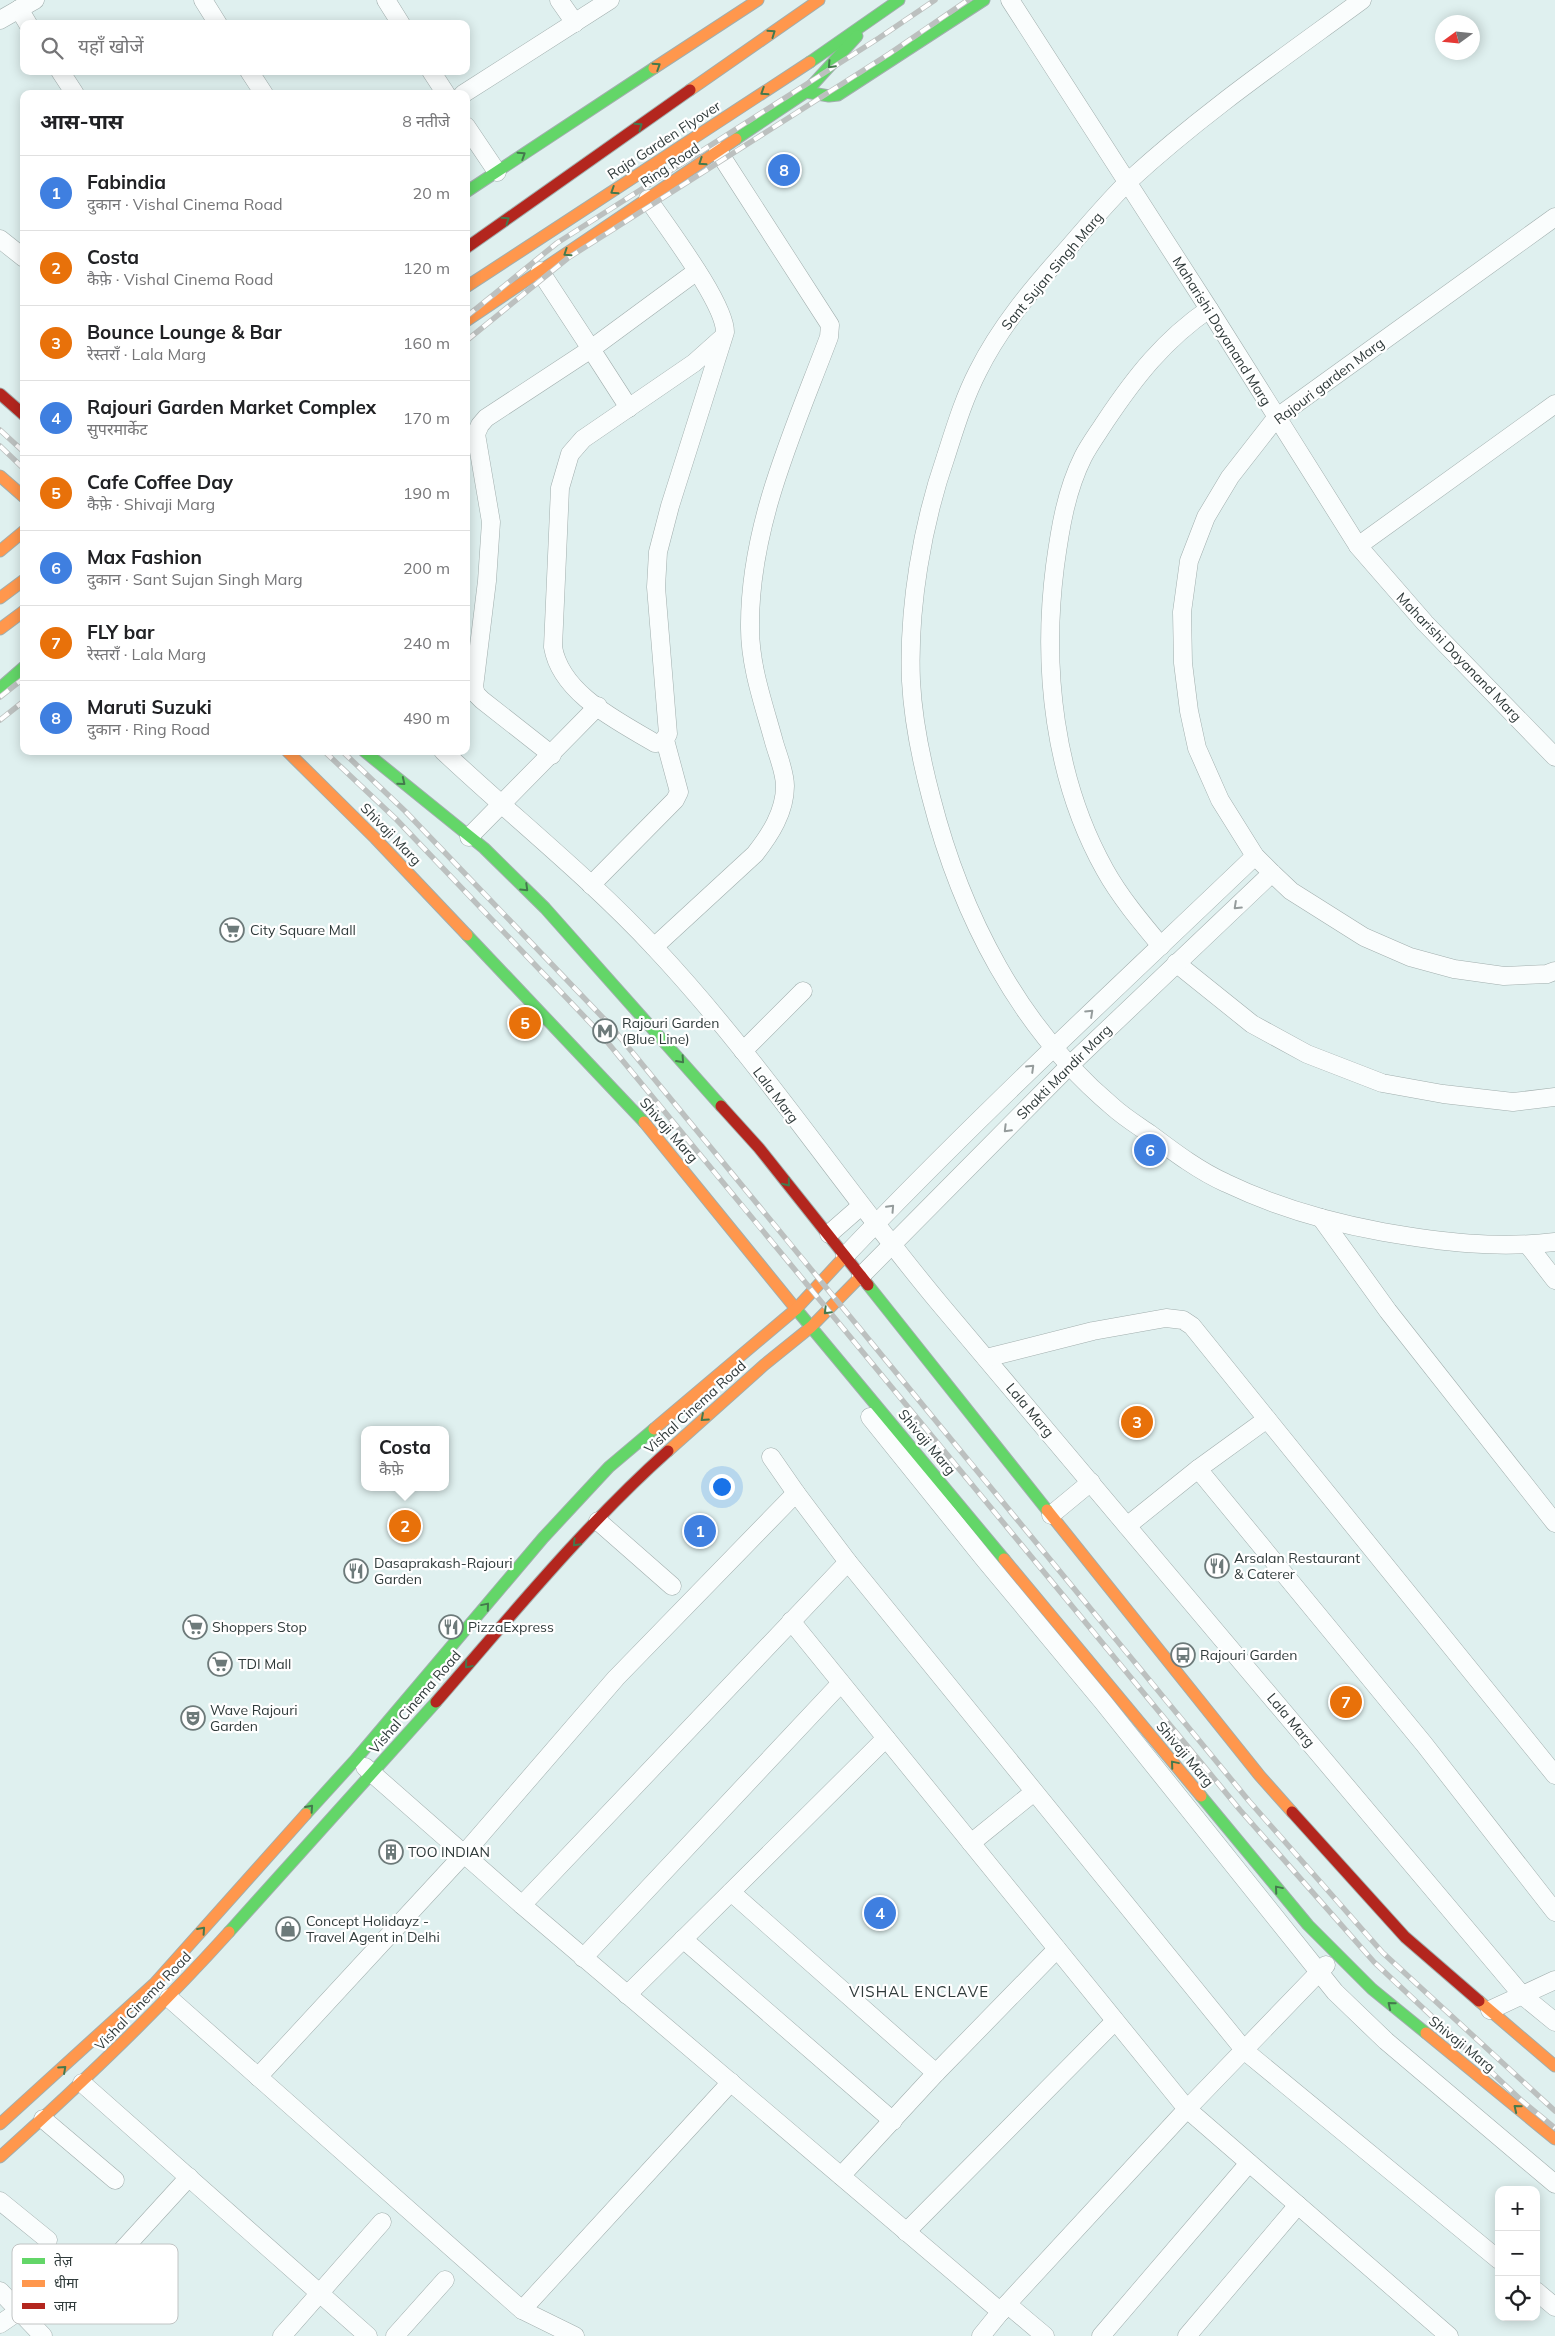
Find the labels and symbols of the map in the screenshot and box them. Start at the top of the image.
north arrow [1435,15,1480,60]
one-way arrow [766,30,776,39]
one-way arrow [828,59,837,68]
one-way arrow [652,63,661,72]
one-way arrow [761,86,770,95]
street label: Raja Garden Flyover [604,96,725,183]
one-way arrow [633,123,643,132]
street label: Ring Road [637,139,703,191]
pin: 8 [768,151,800,189]
one-way arrow [516,152,525,161]
one-way arrow [698,156,707,165]
one-way arrow [610,184,619,194]
street label: Sant Sujan Singh Marg [997,208,1107,334]
one-way arrow [500,217,510,226]
one-way arrow [563,247,573,256]
street label: Maharishi Dayanand Marg [1169,253,1275,409]
street label: Rajouri garden Marg [1270,334,1388,428]
street label: Maharishi Dayanand Marg [1393,589,1525,725]
one-way arrow [396,776,405,785]
street label: Shivaji Marg [357,799,425,869]
one-way arrow [519,882,528,891]
one-way arrow [1233,900,1242,909]
supermarket icon: City Square Mall [219,917,245,943]
place label: City Square Mall [250,921,356,939]
pin: 5 [509,1004,541,1042]
one-way arrow [1084,1010,1093,1019]
place label: Rajouri Garden (Blue Line) [622,1014,719,1048]
metro station icon: Rajouri Garden (Blue Line) [592,1018,618,1044]
street label: Shakti Mandir Marg [1013,1021,1115,1123]
one-way arrow [675,1054,684,1063]
street label: Lala Marg [749,1064,803,1126]
one-way arrow [1025,1065,1034,1074]
street label: Shivaji Marg [636,1094,702,1166]
one-way arrow [1004,1124,1013,1133]
pin: 6 [1134,1131,1166,1169]
one-way arrow [782,1177,790,1186]
one-way arrow [885,1204,894,1213]
one-way arrow [824,1305,833,1314]
street label: Vishal Cinema Road [640,1356,750,1458]
street label: Lala Marg [1002,1379,1058,1441]
pin: 3 [1121,1403,1153,1441]
street label: Shivaji Marg [894,1406,960,1478]
one-way arrow [701,1412,710,1421]
your location [709,1474,735,1500]
pin: 2 [389,1507,421,1545]
pin: 1 [684,1512,716,1550]
one-way arrow [573,1538,582,1547]
place label: Arsalan Restaurant & Caterer [1234,1549,1360,1583]
restaurant icon: Arsalan Restaurant & Caterer [1204,1553,1230,1579]
place label: Dasaprakash-Rajouri Garden [374,1554,513,1588]
restaurant icon: Dasaprakash-Rajouri Garden [343,1558,369,1584]
one-way arrow [480,1603,488,1612]
supermarket icon: Shoppers Stop [182,1614,208,1640]
restaurant icon: PizzaExpress [438,1614,464,1640]
place label: Shoppers Stop [212,1618,307,1636]
place label: PizzaExpress [468,1618,554,1636]
bus stop icon: Rajouri Garden [1170,1642,1196,1668]
place label: Rajouri Garden [1200,1646,1297,1664]
street label: Vishal Cinema Road [365,1647,465,1757]
supermarket icon: TDI Mall [207,1651,233,1677]
place label: TDI Mall [238,1655,291,1673]
one-way arrow [465,1660,474,1669]
pin: 7 [1330,1683,1362,1721]
street label: Lala Marg [1263,1689,1319,1751]
place label: Wave Rajouri Garden [210,1701,298,1735]
theatre icon: Wave Rajouri Garden [180,1705,206,1731]
street label: Shivaji Marg [1152,1718,1218,1790]
one-way arrow [1171,1761,1180,1770]
one-way arrow [305,1805,314,1814]
building icon: TOO INDIAN [378,1839,404,1865]
place label: TOO INDIAN [408,1843,490,1861]
one-way arrow [1274,1886,1283,1895]
pin: 4 [864,1894,896,1932]
place label: Concept Holidayz - Travel Agent in Delhi [306,1912,440,1946]
shop icon: Concept Holidayz - Travel Agent in Delhi [275,1916,301,1942]
one-way arrow [197,1926,206,1935]
street label: Vishal Cinema Road [91,1948,195,2054]
district label: VISHAL ENCLAVE [849,1982,989,2001]
one-way arrow [1388,2003,1397,2011]
street label: Shivaji Marg [1425,2012,1499,2076]
one-way arrow [57,2066,66,2075]
one-way arrow [1514,2105,1523,2113]
legend [12,2244,178,2324]
text: तेज़ [54,2252,73,2270]
text: धीमा [54,2274,79,2292]
text: जाम [54,2297,77,2315]

